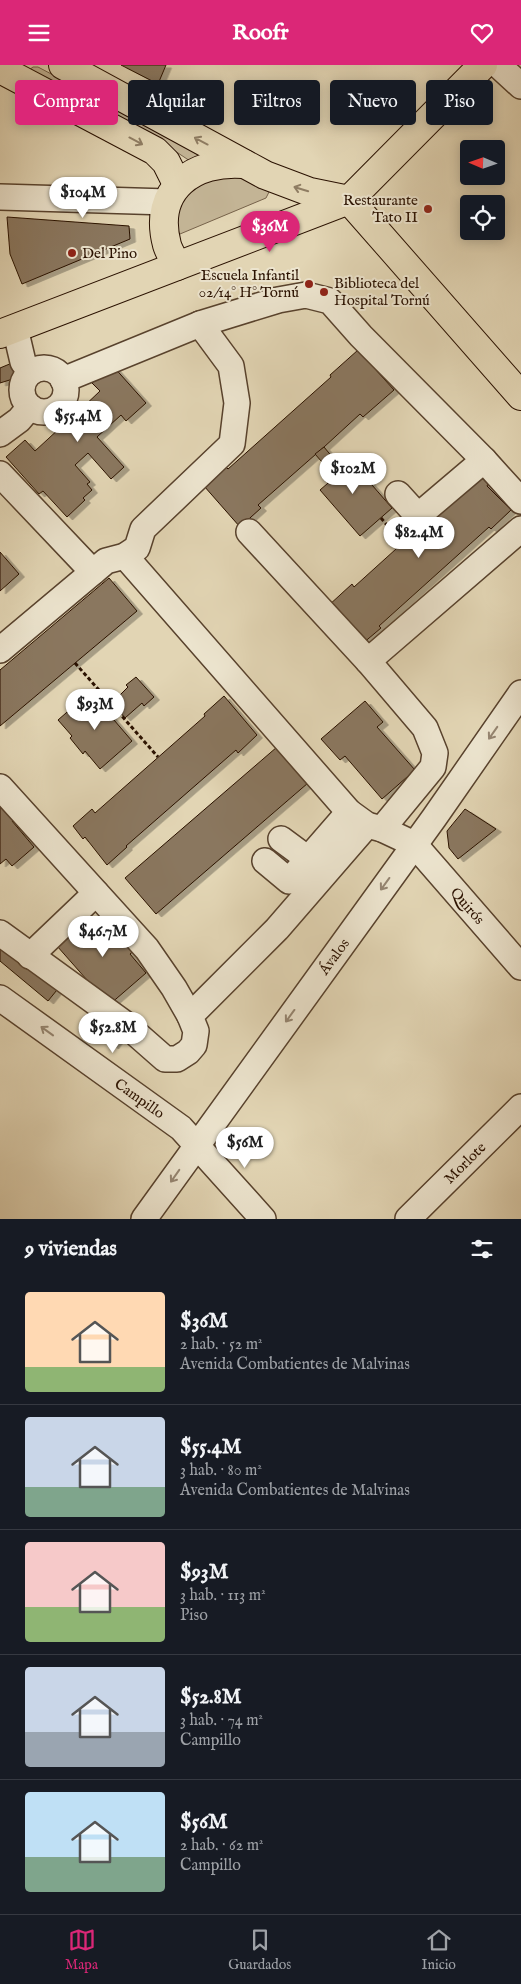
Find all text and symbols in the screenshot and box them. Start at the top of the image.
icon: menu [25,19,53,47]
text: Roofr [232,19,289,47]
icon: heart [468,19,496,47]
chip: Comprar [15,80,118,125]
chip: Alquilar [128,80,224,125]
chip: Filtros [234,80,320,125]
chip: Nuevo [330,80,416,125]
chip: Piso [426,80,493,125]
one-way arrow [195,135,209,145]
one-way arrow [128,137,143,146]
north arrow [460,140,505,185]
map controls [460,140,505,240]
pin: $104M [48,177,118,219]
text: $104M [60,183,106,203]
one-way arrow [293,184,309,194]
place label: Restaurante Tato II [343,191,419,227]
button: locate [460,195,505,240]
marker: Restaurante Tato II [422,203,434,215]
pin: $36M [240,211,300,253]
text: $36M [252,217,288,237]
place label: Del Pino [82,244,137,263]
marker: Del Pino [66,247,78,259]
place label: Escuela Infantil 02/14° H° Tornú [199,266,300,302]
place label: Biblioteca del Hospital Tornú [334,274,430,310]
marker: Escuela Infantil 02/14° H° Tornú [303,278,315,290]
marker: Biblioteca del Hospital Tornú [318,286,330,298]
pin: $55.4M [37,401,119,443]
text: $55.4M [55,407,101,427]
pin: $102M [318,453,388,495]
text: $102M [330,459,376,479]
pin: $82.4M [378,517,460,559]
text: $82.4M [394,523,444,543]
pin: $93M [65,689,125,731]
text: $93M [77,695,113,715]
one-way arrow [488,726,498,740]
one-way arrow [380,877,390,891]
street label: Quirós [446,884,489,928]
pin: $46.7M [62,915,144,958]
text: $46.7M [79,922,127,942]
street label: Ávalos [314,935,354,979]
one-way arrow [285,1009,295,1023]
pin: $52.8M [72,1011,154,1054]
text: $52.8M [90,1018,136,1038]
one-way arrow [40,1026,54,1036]
street label: Campillo [111,1074,168,1123]
pin: $56M [215,1127,275,1169]
text: $56M [227,1133,263,1153]
street label: Morlote [440,1138,490,1188]
one-way arrow [170,1169,180,1183]
icon: filters [468,1235,496,1263]
text: 9 viviendas [25,1236,117,1263]
text: $36M [180,1308,228,1335]
icon: home [65,1312,125,1372]
text: 2 hab. · 52 m² [180,1335,263,1355]
text: Avenida Combatientes de Malvinas [180,1355,410,1375]
text: $55.4M [180,1434,242,1461]
icon: home [65,1437,125,1497]
text: 3 hab. · 80 m² [180,1461,262,1481]
text: Avenida Combatientes de Malvinas [180,1481,410,1501]
text: $93M [180,1559,228,1586]
icon: home [65,1562,125,1622]
text: 3 hab. · 113 m² [180,1586,266,1606]
text: Piso [180,1606,208,1626]
text: $52.8M [180,1684,242,1711]
icon: home [65,1687,125,1747]
text: 3 hab. · 74 m² [180,1711,263,1731]
text: Campillo [180,1731,241,1751]
text: $56M [180,1809,228,1836]
icon: home [65,1812,125,1872]
text: 2 hab. · 62 m² [180,1836,264,1856]
text: Campillo [180,1856,241,1876]
tab: Mapa [65,1926,98,1974]
tab: Guardados [228,1926,291,1974]
tab: Inicio [421,1926,456,1974]

